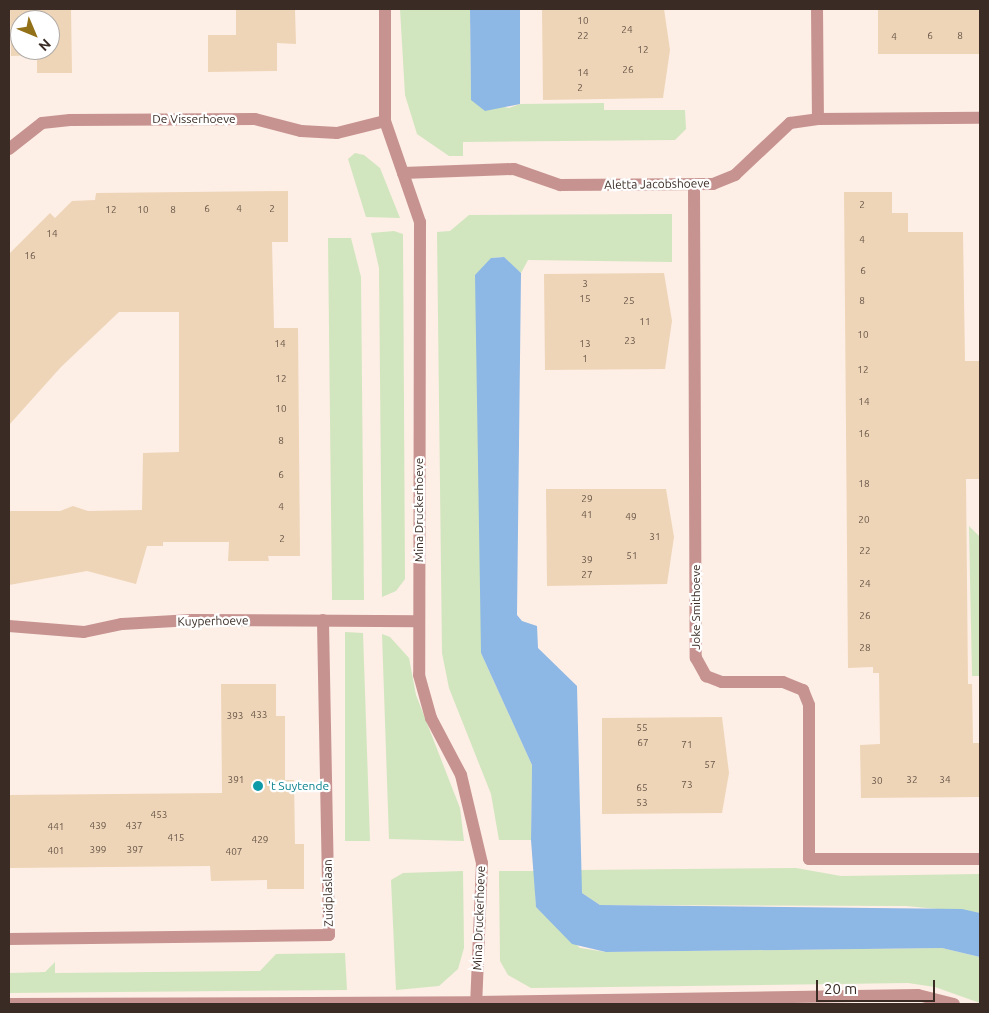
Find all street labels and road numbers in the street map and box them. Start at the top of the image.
street label: De Visserhoeve [152,112,236,126]
street label: Aletta Jacobshoeve [604,176,710,192]
street label: Mina Druckerhoeve [412,458,426,562]
street label: Joke Smithoeve [689,564,703,650]
street label: Kuyperhoeve [177,613,249,629]
street label: Zuidplaslaan [320,859,336,927]
street label: Mina Druckerhoeve [470,866,488,970]

